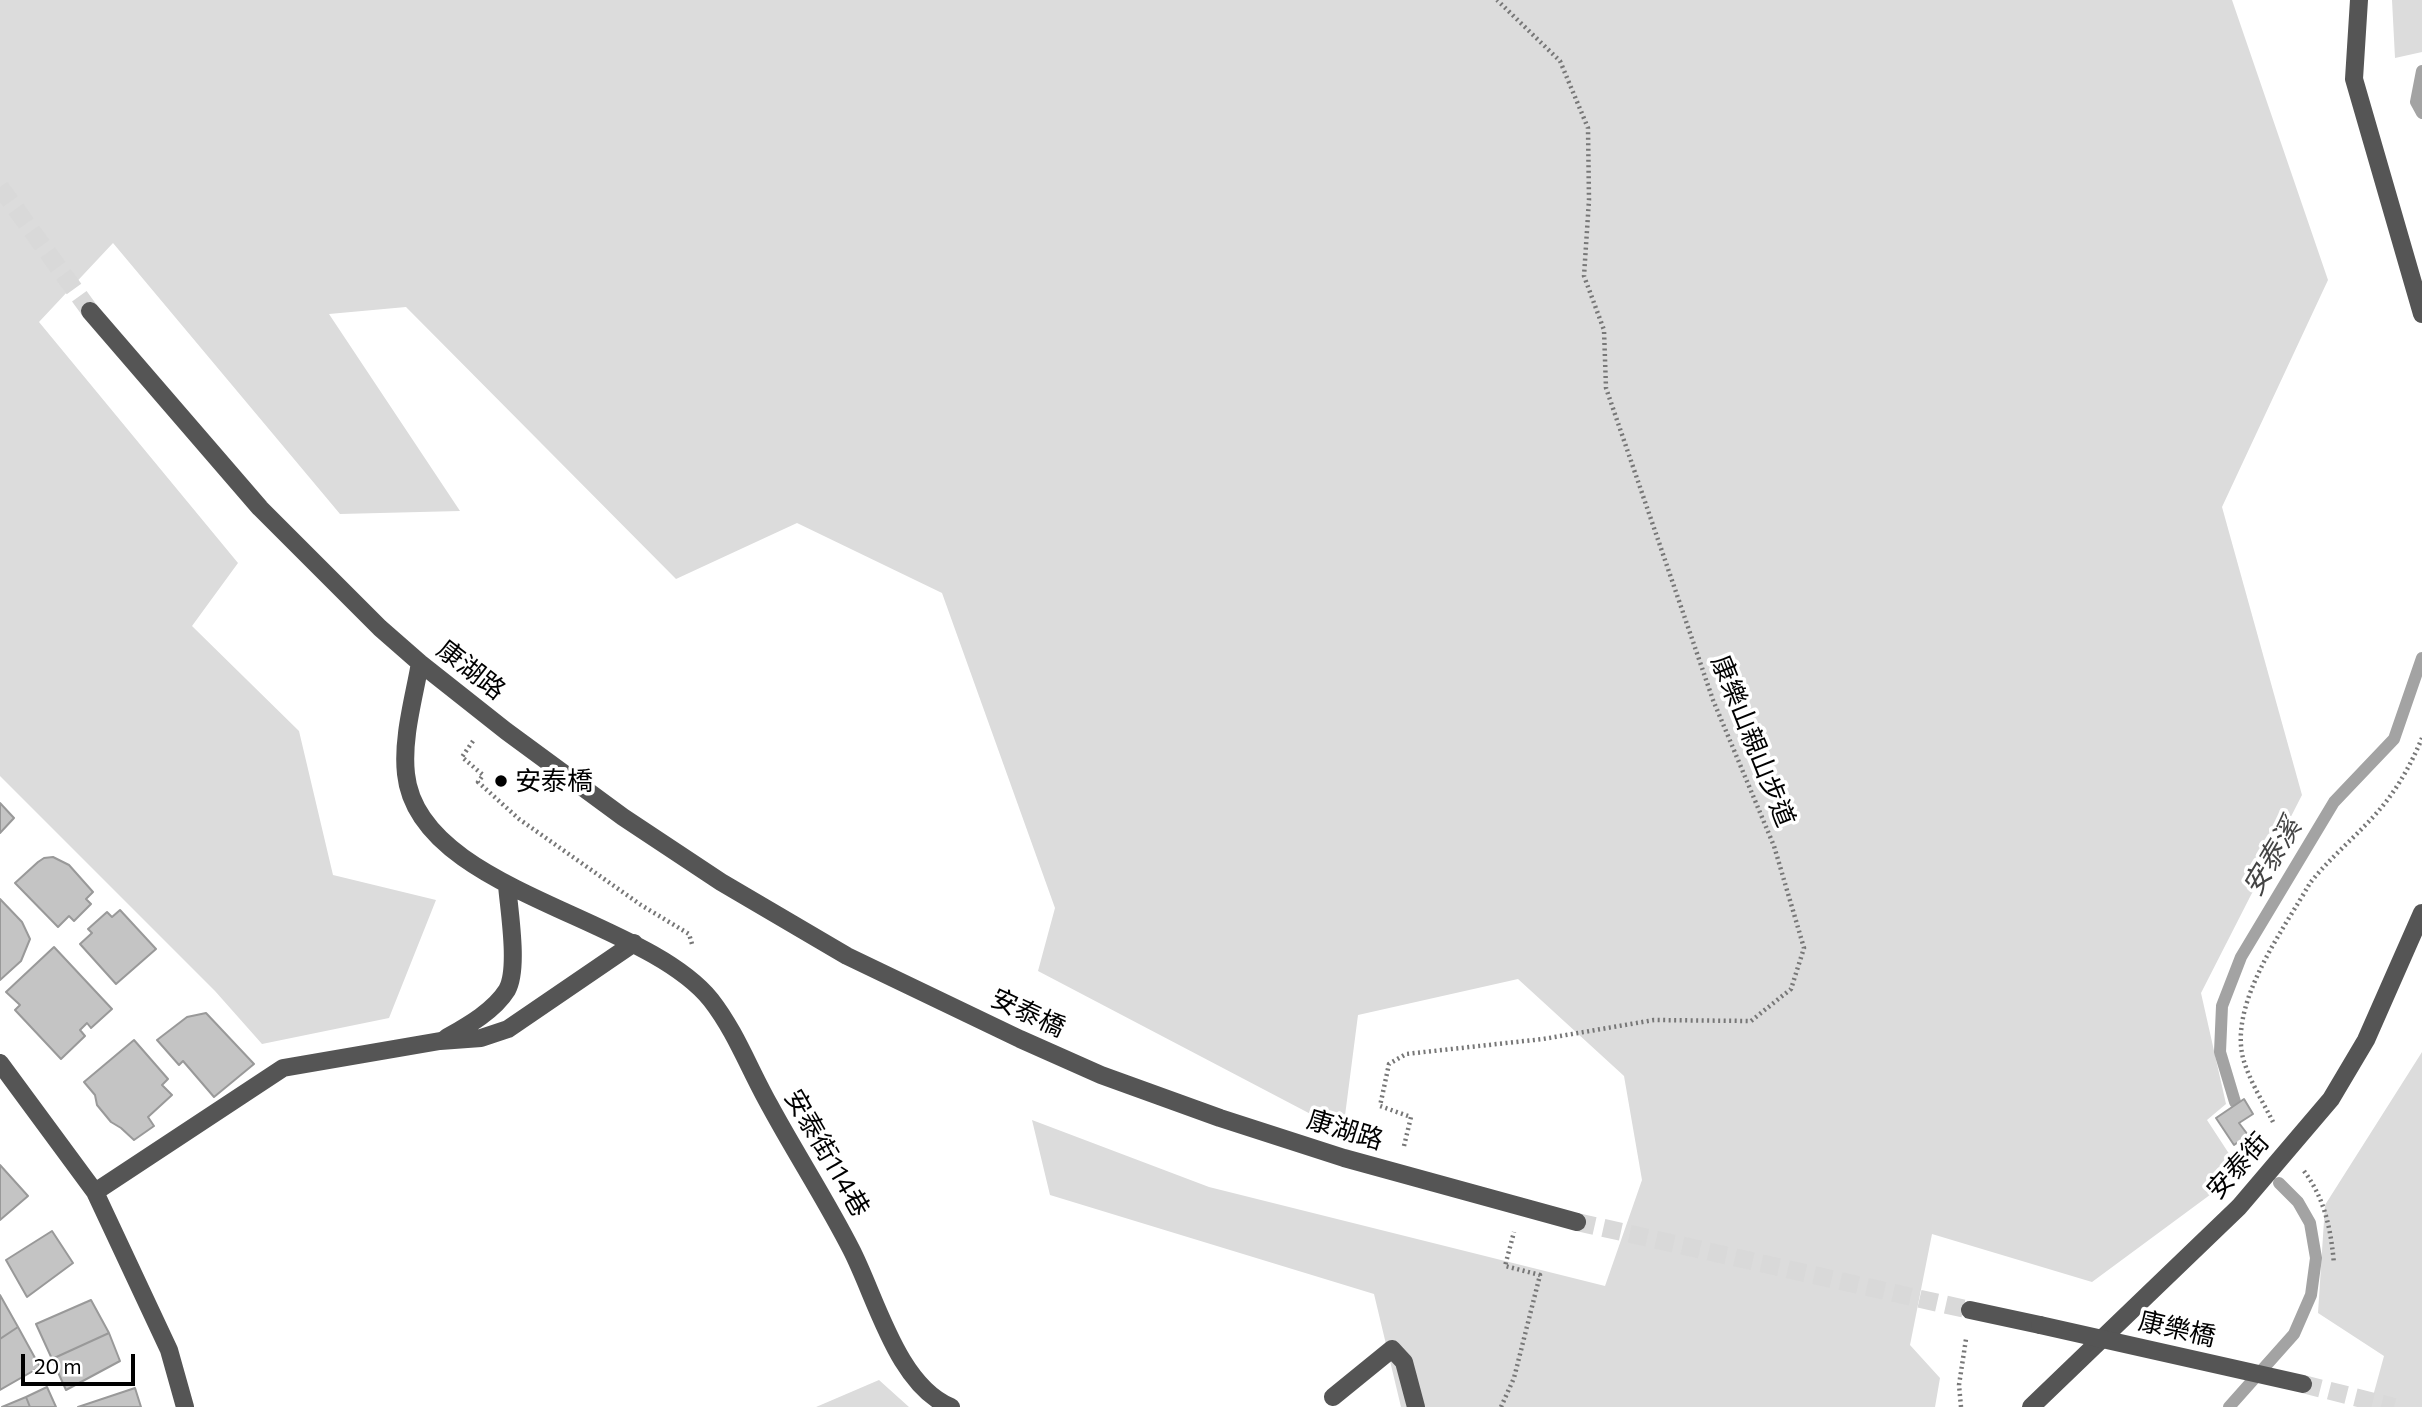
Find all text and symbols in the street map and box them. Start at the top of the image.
street label: 康湖路 [431,634,511,706]
street label: 康樂山親山步道 [1704,651,1802,831]
place label: 安泰橋 [515,765,593,797]
marker: 安泰橋 [493,773,509,789]
water label: 安泰溪 [2236,812,2308,902]
street label: 安泰橋 [986,982,1070,1044]
street label: 安泰街114巷 [778,1084,876,1222]
street label: 康湖路 [1303,1104,1387,1156]
street label: 安泰街 [2200,1127,2276,1205]
street label: 康樂橋 [2135,1305,2219,1353]
scale bar [24,1340,138,1384]
text: 20 m [34,1353,82,1378]

